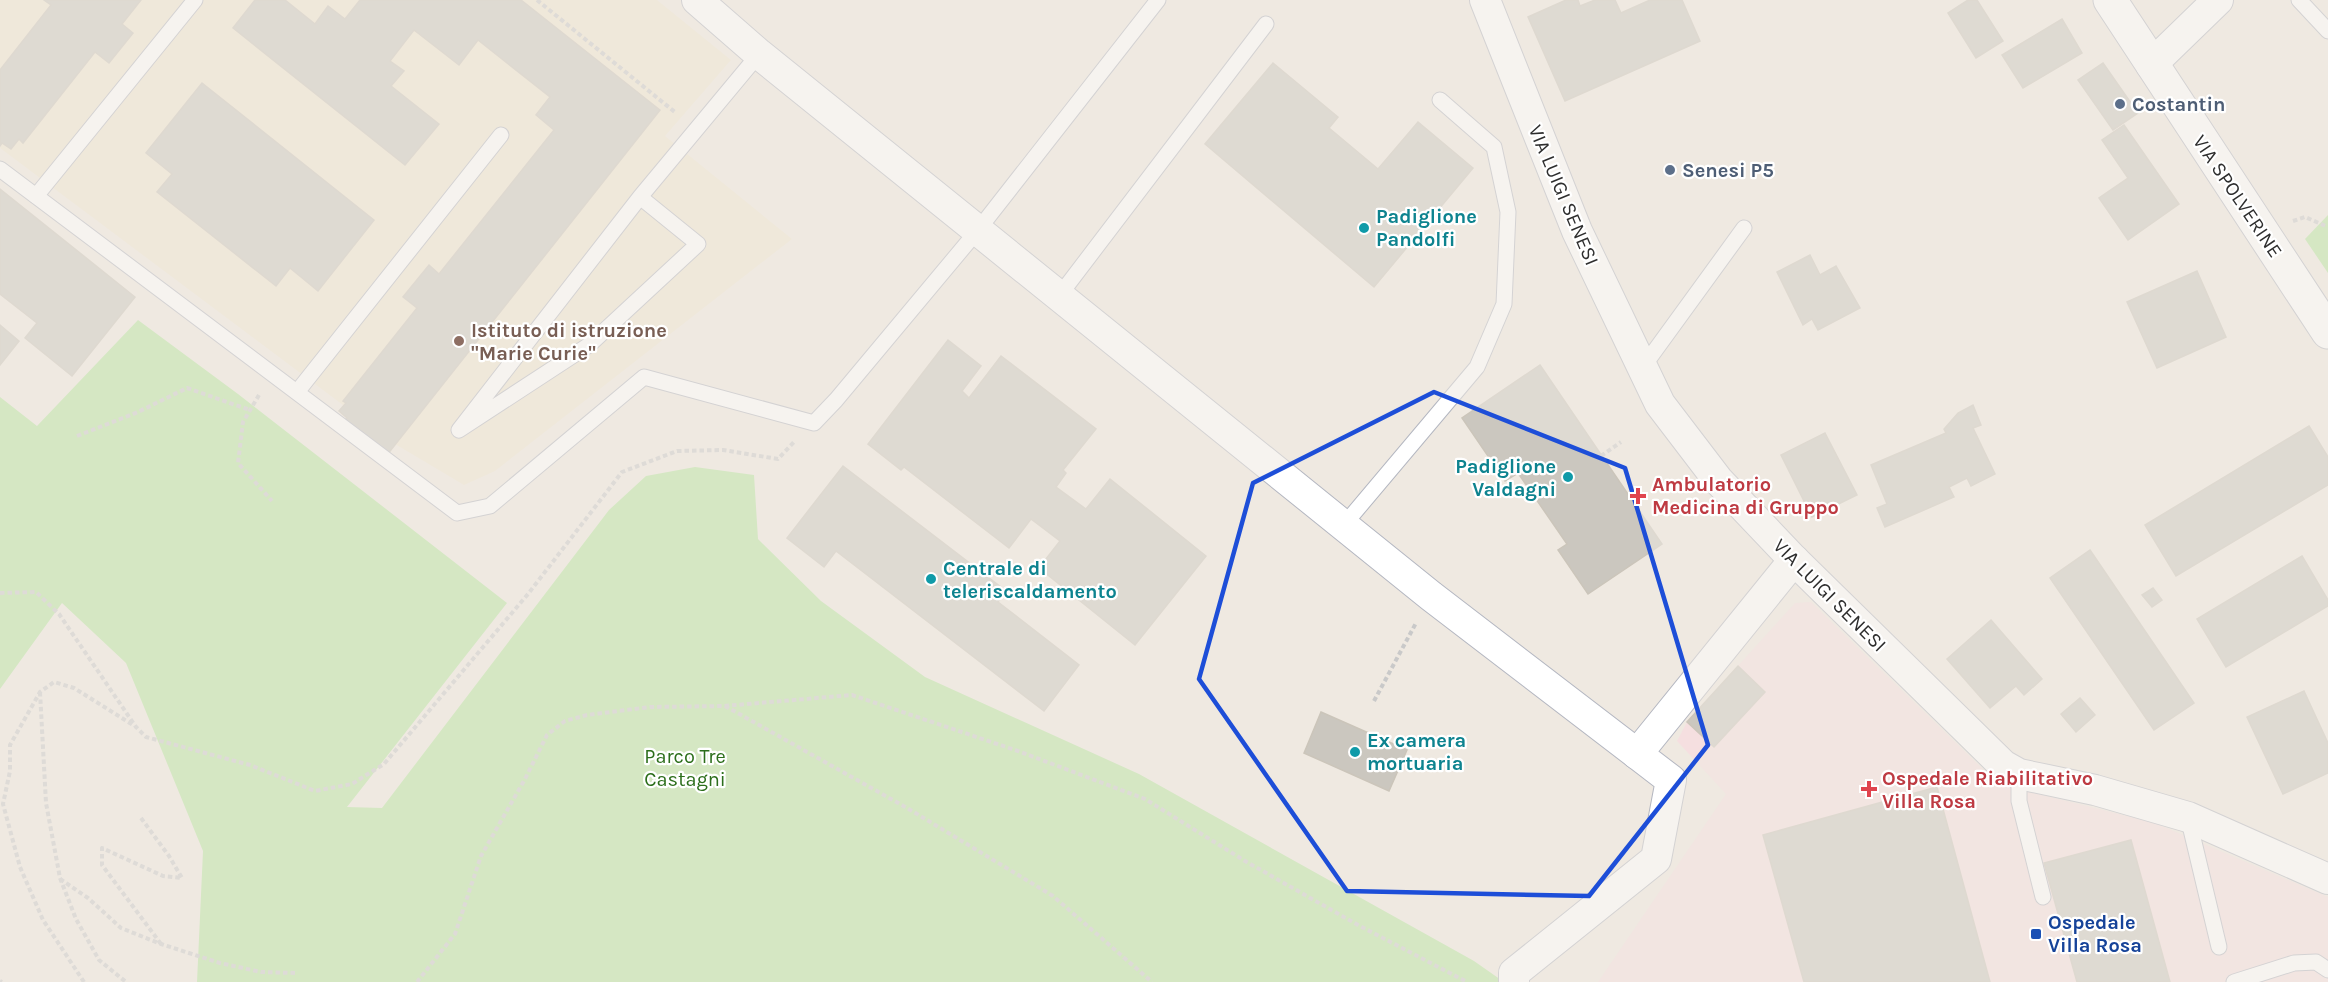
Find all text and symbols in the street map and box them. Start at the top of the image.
place label: Costantin [2132,93,2226,116]
marker: Costantin [2113,97,2127,111]
street label: VIA LUIGI SENESI [1524,122,1603,269]
street label: VIA SPOLVERINE [2188,131,2287,262]
place label: Senesi P5 [1682,159,1774,182]
marker: Senesi P5 [1663,163,1677,177]
place label: Padiglione Pandolfi [1376,205,1477,251]
marker: Padiglione Pandolfi [1357,221,1371,235]
place label: Istituto di istruzione "Marie Curie" [471,319,667,365]
marker: Istituto di istruzione "Marie Curie" [452,334,466,348]
place label: Padiglione Valdagni [1455,455,1556,501]
marker: Padiglione Valdagni [1561,470,1575,484]
place label: Ambulatorio Medicina di Gruppo [1652,473,1839,519]
marker: Ambulatorio Medicina di Gruppo [1629,487,1647,505]
street label: VIA LUIGI SENESI [1768,534,1891,657]
place label: Centrale di teleriscaldamento [943,557,1117,603]
marker: Centrale di teleriscaldamento [924,572,938,586]
place label: Ex camera mortuaria [1367,729,1466,775]
park label: Parco Tre Castagni [644,745,726,791]
marker: Ex camera mortuaria [1348,745,1362,759]
place label: Ospedale Riabilitativo Villa Rosa [1882,767,2093,813]
marker: Ospedale Riabilitativo Villa Rosa [1860,780,1878,798]
place label: Ospedale Villa Rosa [2048,911,2142,957]
marker: Ospedale Villa Rosa [2029,927,2043,941]

